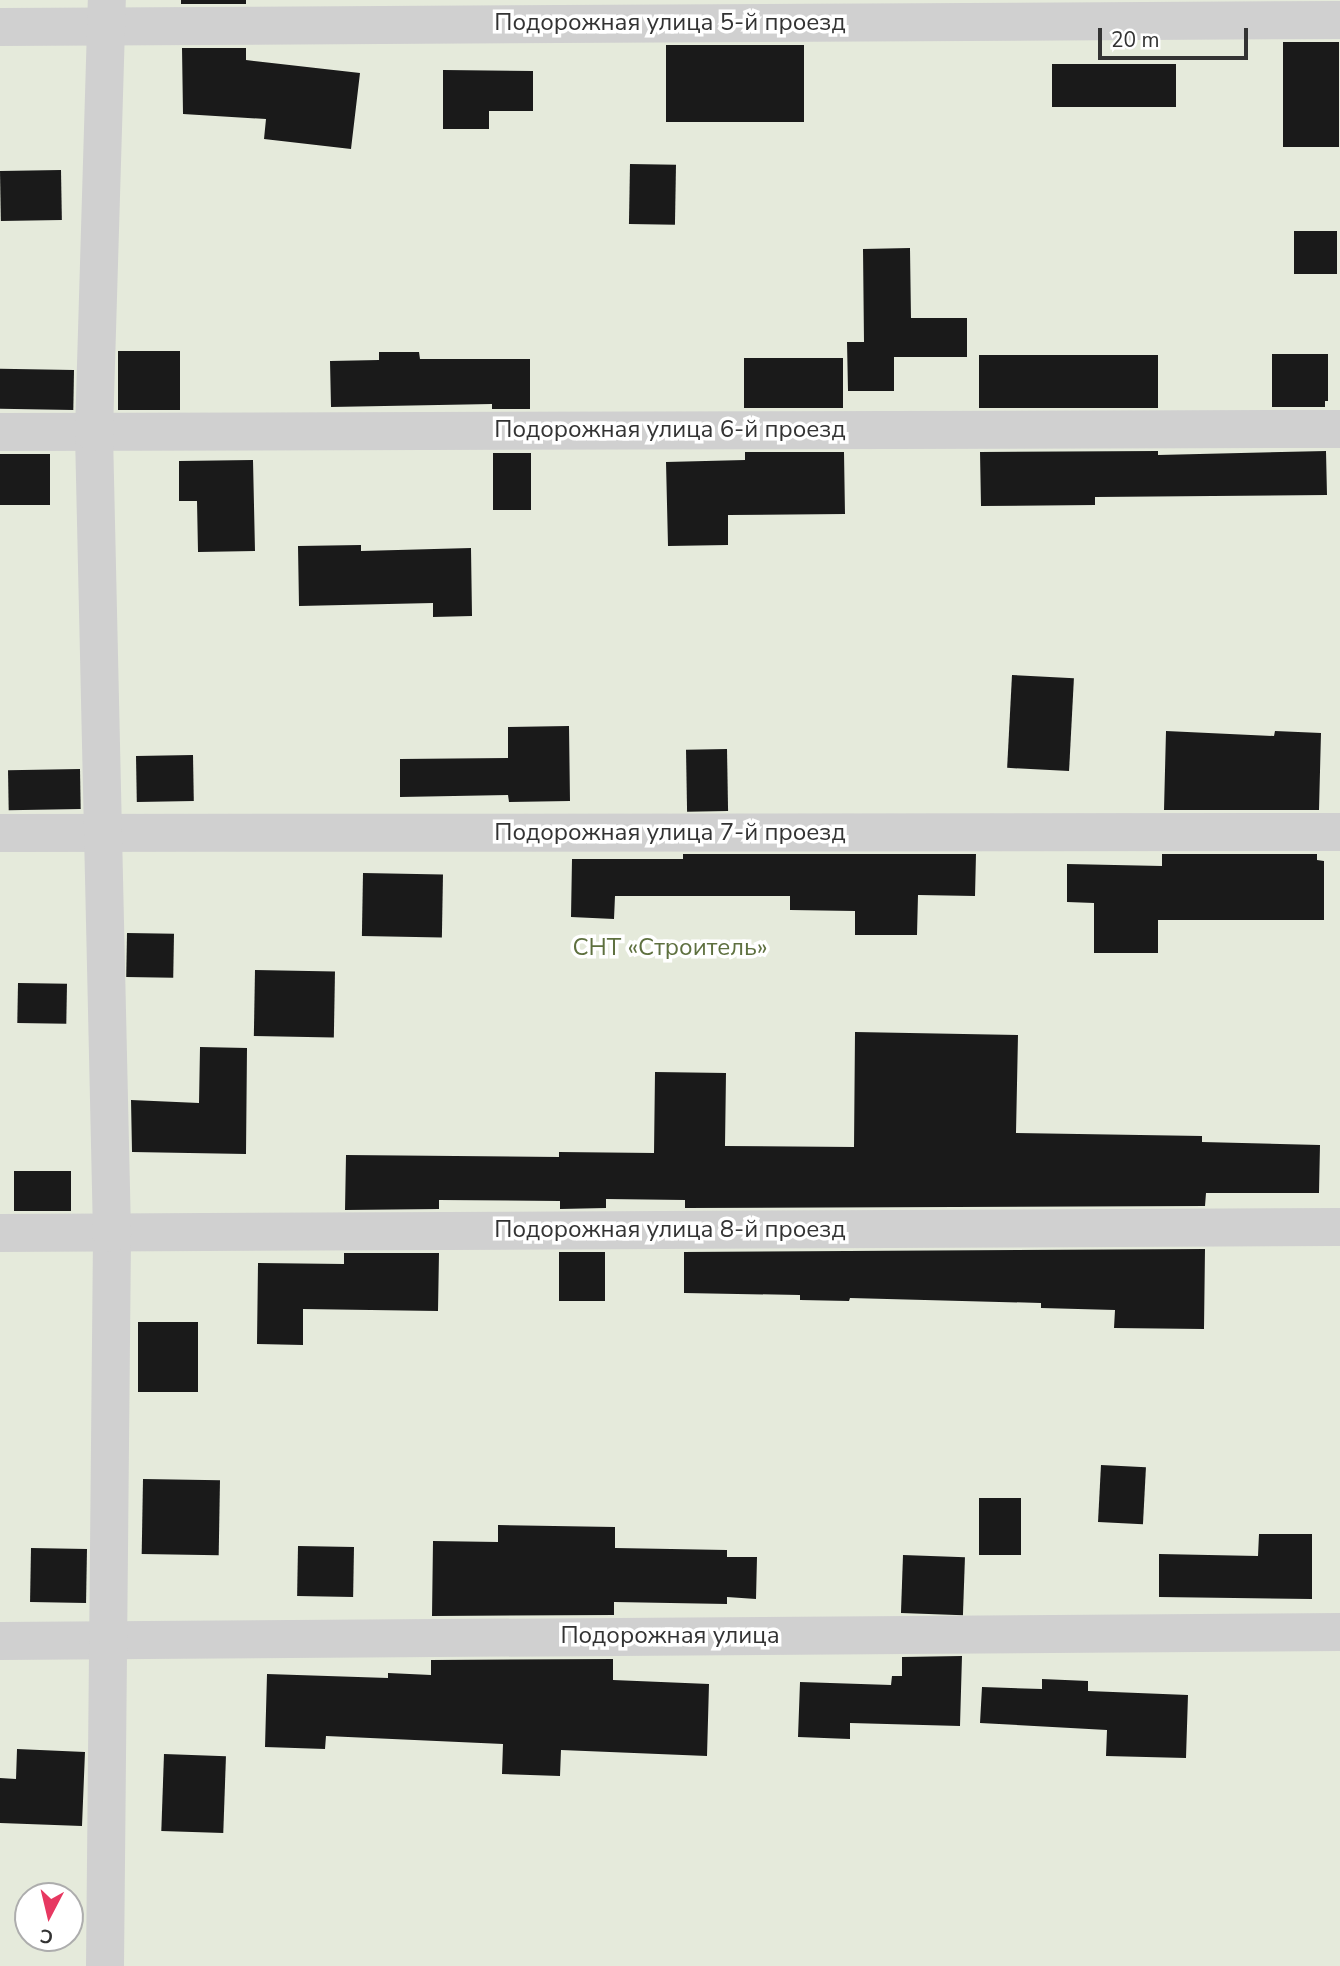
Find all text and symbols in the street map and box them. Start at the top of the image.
street label: Подорожная улица 5-й проезд [494,9,846,37]
scale bar [1102,14,1252,58]
text: 20 m [1111,26,1160,54]
street label: Подорожная улица 6-й проезд [494,416,846,444]
street label: Подорожная улица 7-й проезд [494,819,846,847]
park label: СНТ «Строитель» [572,934,768,962]
street label: Подорожная улица 8-й проезд [494,1216,846,1244]
street label: Подорожная улица [560,1622,780,1650]
north arrow [14,1882,84,1952]
text: С [39,1922,55,1950]

